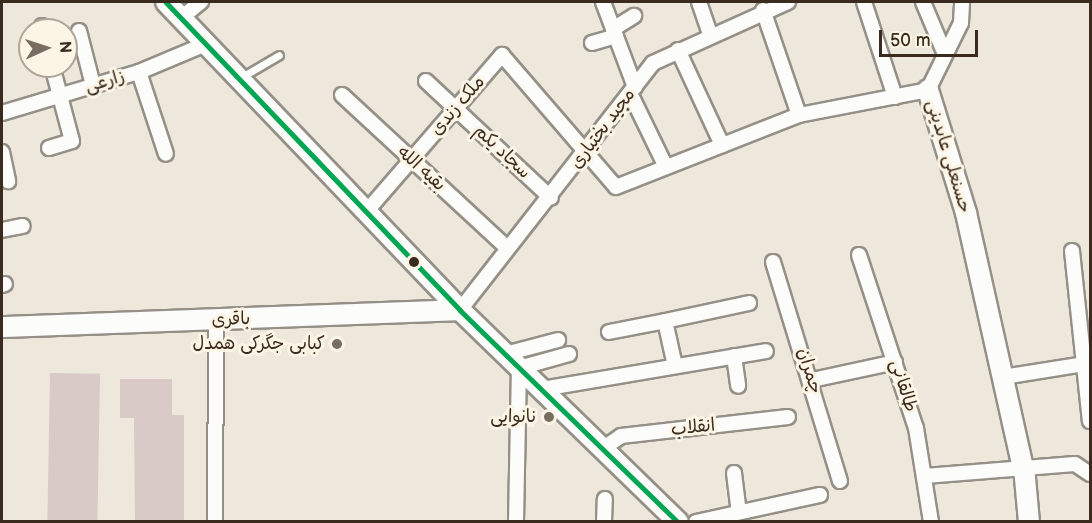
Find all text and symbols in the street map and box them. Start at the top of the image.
north arrow [18,18,78,78]
scale bar [882,18,981,56]
text: 50 m [890,30,931,51]
text: N [55,41,74,54]
street label: زارعی [83,66,127,98]
street label: ملک زندی [426,72,490,140]
street label: مجید بختیاری [566,85,640,173]
street label: حسنعلی عابدینی [921,97,975,215]
street label: سجاد یکم [469,120,535,184]
street label: بقیه الله [392,142,450,196]
unlabelled marker [408,256,420,268]
street label: باقری [211,309,251,331]
place label: کبابی جگرکی همدل [192,333,325,355]
marker: کبابی جگرکی همدل [330,337,344,351]
street label: چمران [792,345,826,397]
street label: طالقانی [885,357,921,415]
place label: نانوایی [490,406,537,428]
marker: نانوایی [542,410,556,424]
street label: انقلاب [670,415,716,441]

